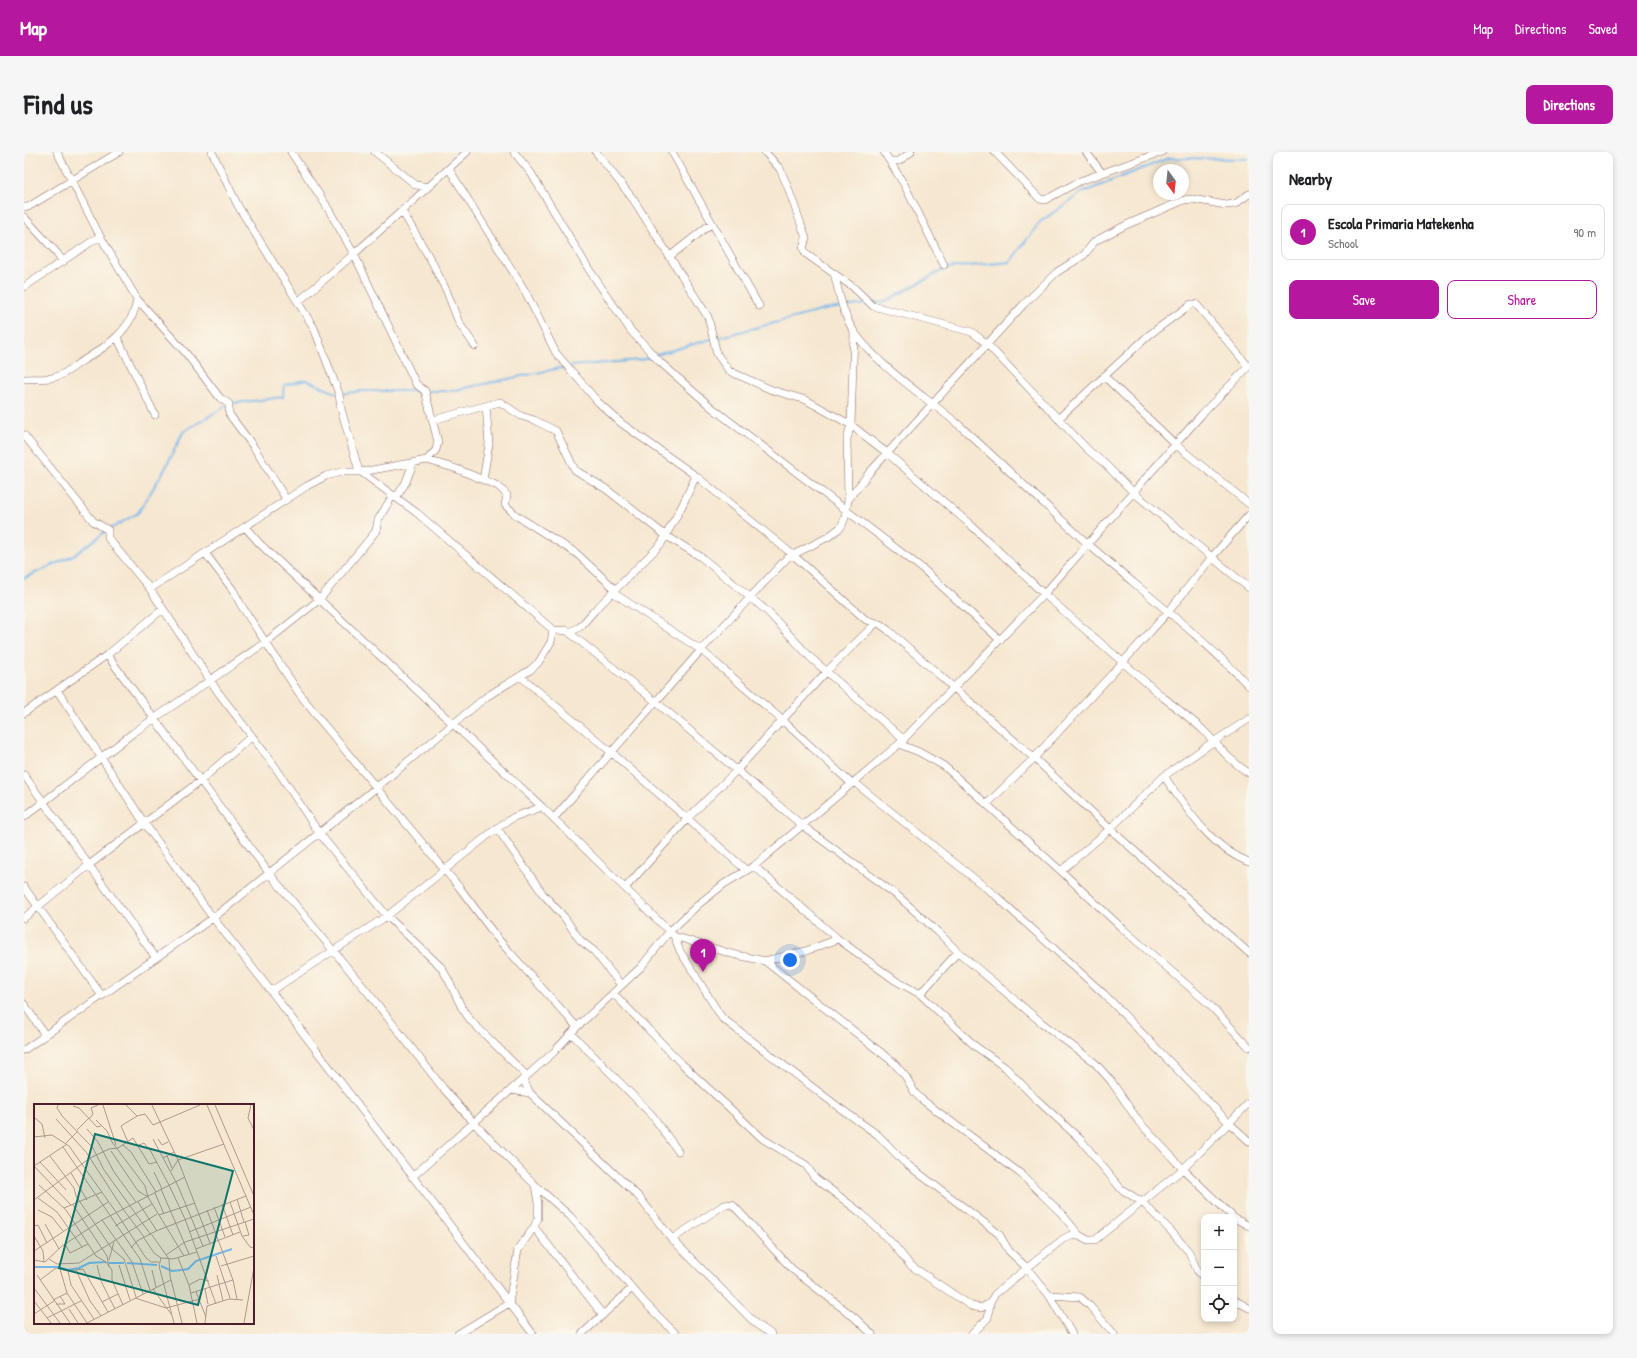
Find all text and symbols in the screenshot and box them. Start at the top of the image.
text: Map [20,15,47,41]
text: Map [1473,19,1493,38]
text: Directions [1515,19,1566,38]
text: Saved [1588,19,1617,38]
text: Find us [24,85,93,123]
button: Directions [1526,85,1613,124]
north arrow [1153,164,1189,200]
text: Nearby [1289,167,1332,190]
text: Escola Primaria Matekenha [1328,213,1474,234]
text: 1 [1301,223,1305,241]
text: 90 m [1574,223,1596,241]
text: School [1328,234,1358,252]
button: Save [1289,280,1439,319]
button: Share [1447,280,1597,319]
pin: 1 [690,939,716,972]
your location [780,950,800,970]
inset map [34,1104,254,1324]
map controls [1201,1214,1237,1322]
button: + [1201,1214,1237,1250]
button: − [1201,1250,1237,1286]
button: locate [1201,1286,1237,1322]

